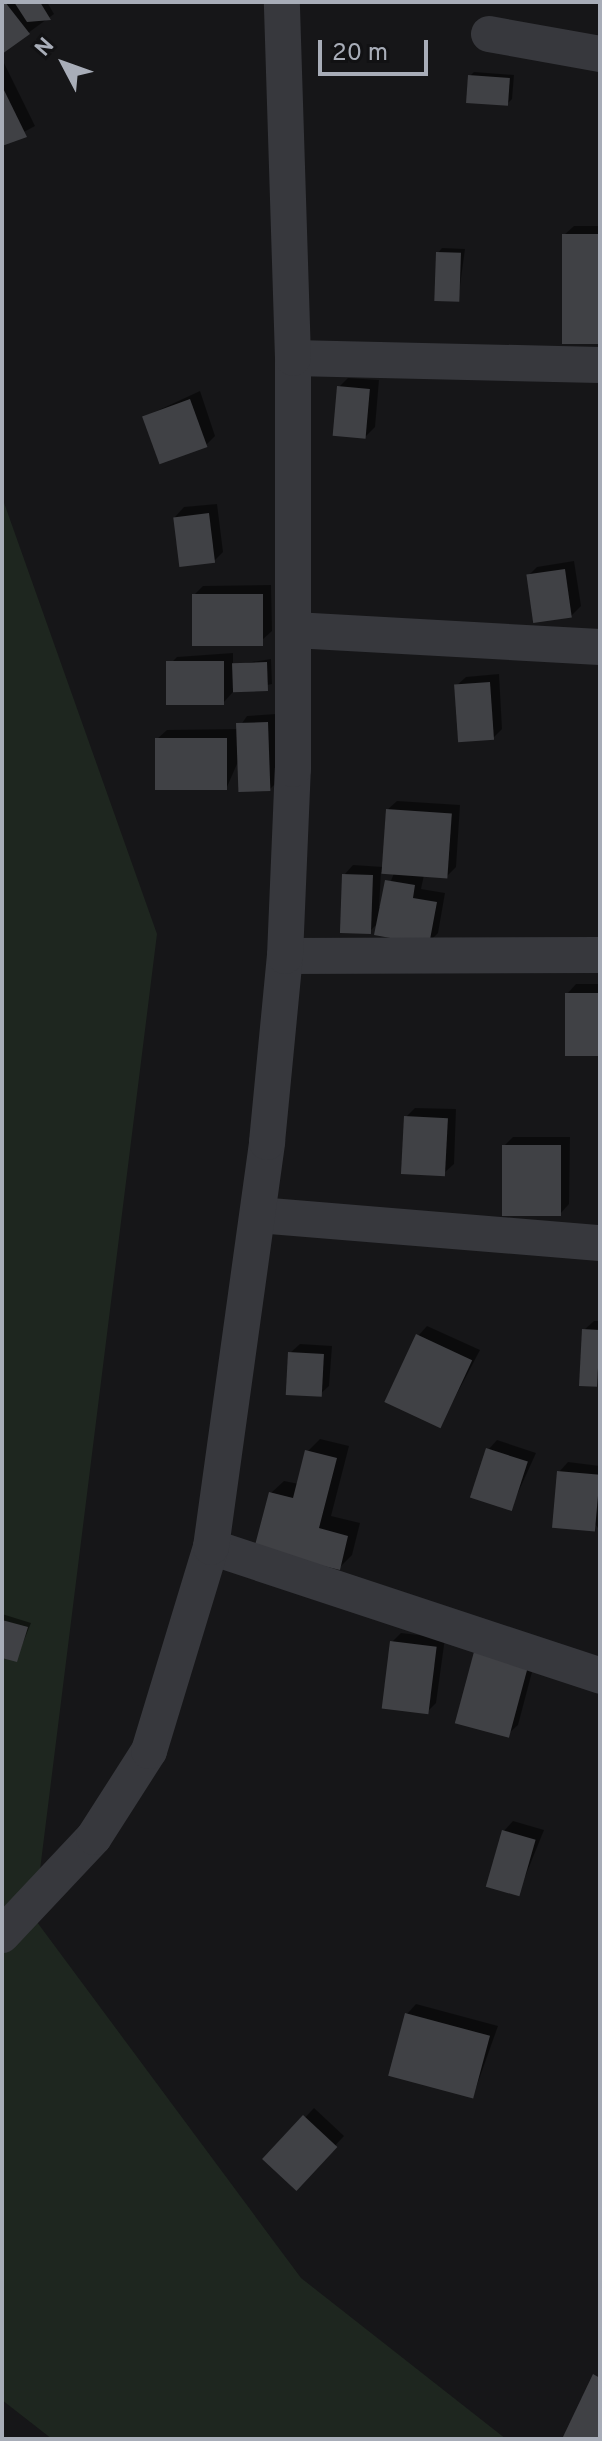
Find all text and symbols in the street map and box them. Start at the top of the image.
north arrow [24,24,104,104]
scale bar [322,24,432,74]
text: N [30,33,61,63]
text: 20 m [332,39,388,69]

